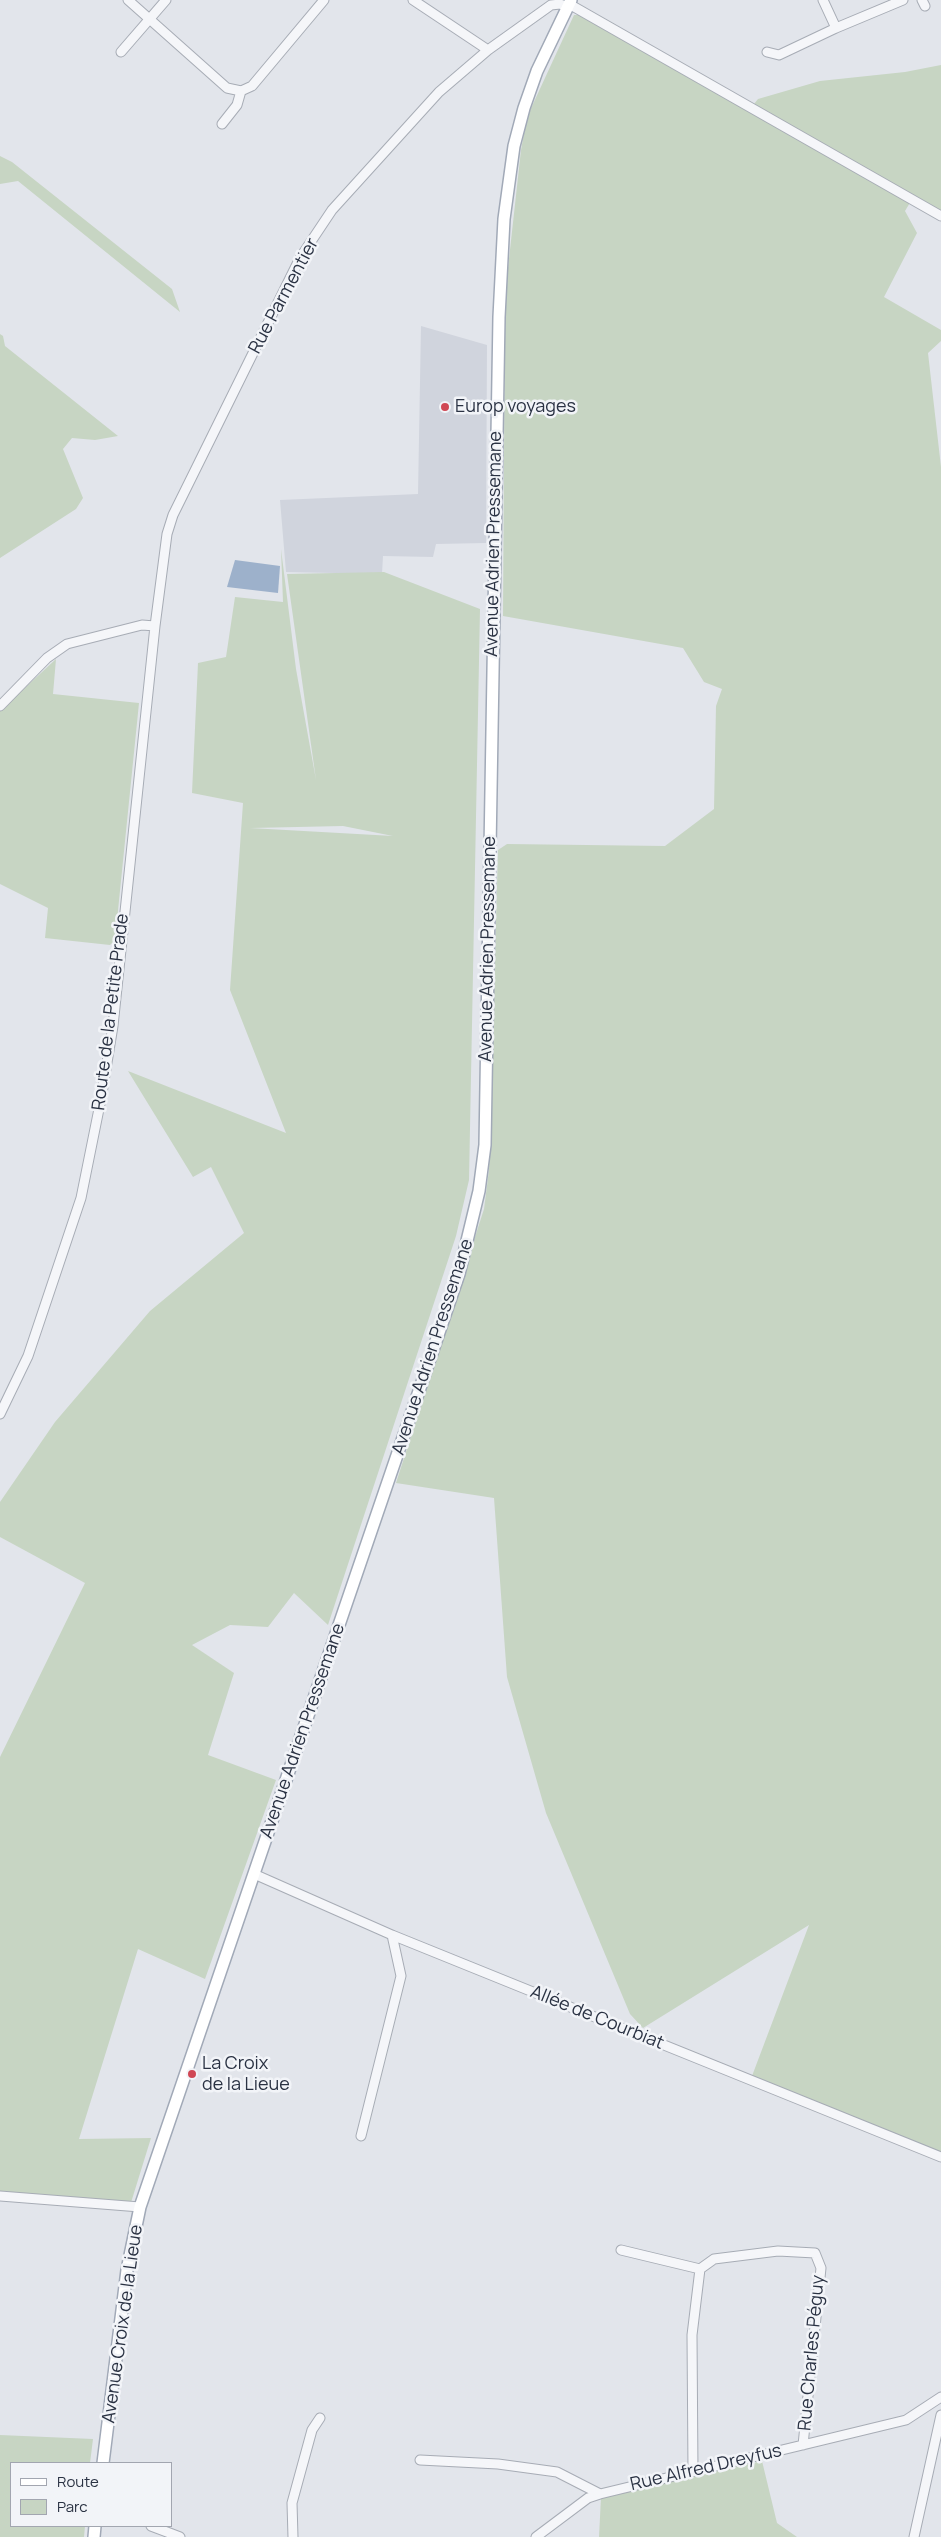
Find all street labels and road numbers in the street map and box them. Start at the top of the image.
street label: Rue Parmentier [244,235,324,357]
street label: Avenue Adrien Pressemane [481,431,507,657]
street label: Avenue Adrien Pressemane [475,836,501,1062]
street label: Route de la Petite Prade [88,912,134,1112]
street label: Avenue Adrien Pressemane [388,1236,478,1458]
street label: Avenue Adrien Pressemane [256,1621,350,1841]
street label: Allée de Courbiat [527,1981,667,2055]
street label: Avenue Croix de la Lieue [98,2223,148,2425]
street label: Rue Charles Péguy [794,2274,830,2432]
street label: Rue Alfred Dreyfus [628,2440,784,2496]

